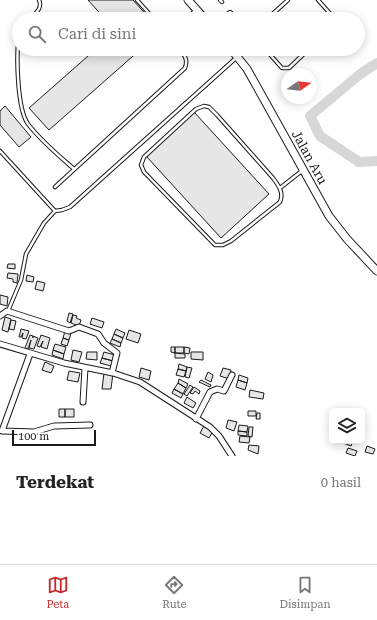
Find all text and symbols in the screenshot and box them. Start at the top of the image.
search box [12,12,365,56]
icon: search [26,23,48,45]
text: Cari di sini [58,25,136,43]
north arrow [281,68,317,104]
street label: Jalan Aru [289,128,331,187]
map controls [329,408,365,444]
button: layers [329,408,365,444]
scale bar [12,428,96,447]
text: 100 m [18,430,49,443]
text: Terdekat [16,472,94,492]
text: 0 hasil [321,475,361,490]
tab: Peta [46,574,69,611]
tab: Rute [162,574,187,611]
tab: Disimpan [280,574,331,611]

